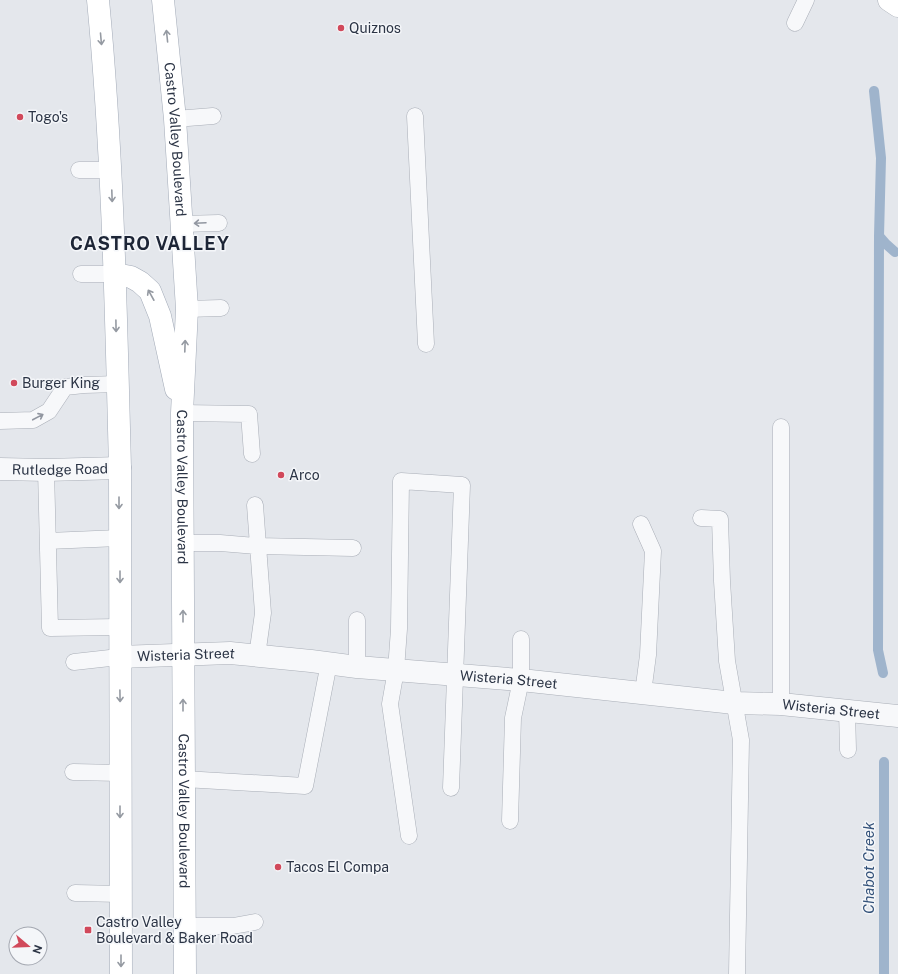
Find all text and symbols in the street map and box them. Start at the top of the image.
place label: Quiznos [349,20,401,36]
marker: Quiznos [336,23,346,33]
one-way arrow [163,30,171,43]
one-way arrow [98,32,105,45]
street label: Castro Valley Boulevard [161,61,189,217]
place label: Togo's [28,109,68,125]
marker: Togo's [15,112,25,122]
one-way arrow [108,189,116,202]
one-way arrow [194,220,207,227]
district label: CASTRO VALLEY [70,233,230,254]
one-way arrow [146,289,154,301]
one-way arrow [112,319,120,332]
one-way arrow [181,340,189,353]
place label: Burger King [22,375,100,391]
marker: Burger King [9,378,19,388]
street label: Castro Valley Boulevard [174,409,191,564]
one-way arrow [32,413,44,420]
street label: Rutledge Road [12,460,108,478]
place label: Arco [289,467,320,483]
marker: Arco [276,470,286,480]
one-way arrow [115,496,123,509]
one-way arrow [116,570,124,583]
one-way arrow [179,610,187,623]
street label: Wisteria Street [137,645,236,664]
street label: Wisteria Street [459,667,558,692]
one-way arrow [116,689,124,702]
street label: Wisteria Street [782,696,881,722]
one-way arrow [179,699,187,712]
street label: Castro Valley Boulevard [176,733,193,888]
one-way arrow [116,805,124,818]
water label: Chabot Creek [860,821,877,914]
place label: Tacos El Compa [286,859,389,875]
marker: Tacos El Compa [273,862,283,872]
place label: Castro Valley Boulevard & Baker Road [96,914,253,946]
marker: Castro Valley Boulevard & Baker Road [83,925,93,935]
north arrow [8,926,48,966]
text: N [30,943,45,955]
one-way arrow [117,954,125,967]

